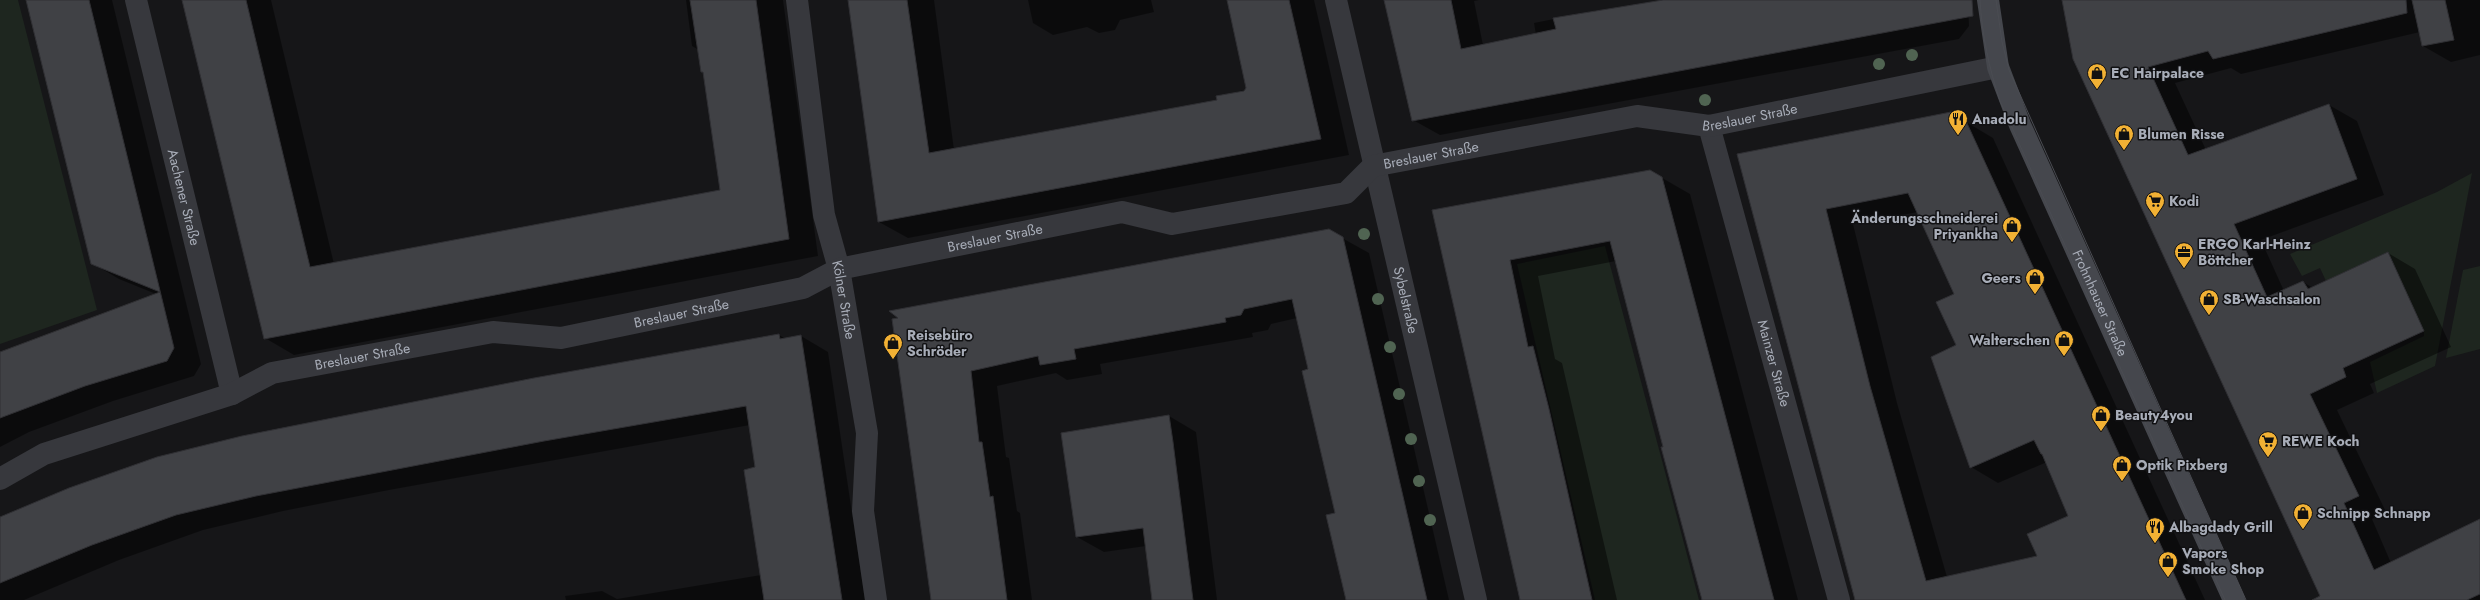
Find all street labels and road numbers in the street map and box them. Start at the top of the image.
street label: Breslauer Straße [1701,98,1799,136]
street label: Breslauer Straße [1382,136,1480,174]
street label: Aachener Straße [163,147,205,248]
street label: Breslauer Straße [946,218,1044,257]
street label: Frohnhauser Straße [2067,247,2133,359]
street label: Kölner Straße [827,258,861,341]
street label: Sybelstraße [1389,265,1423,335]
street label: Breslauer Straße [632,294,731,333]
street label: Mainzer Straße [1753,318,1796,409]
street label: Breslauer Straße [313,338,412,375]

